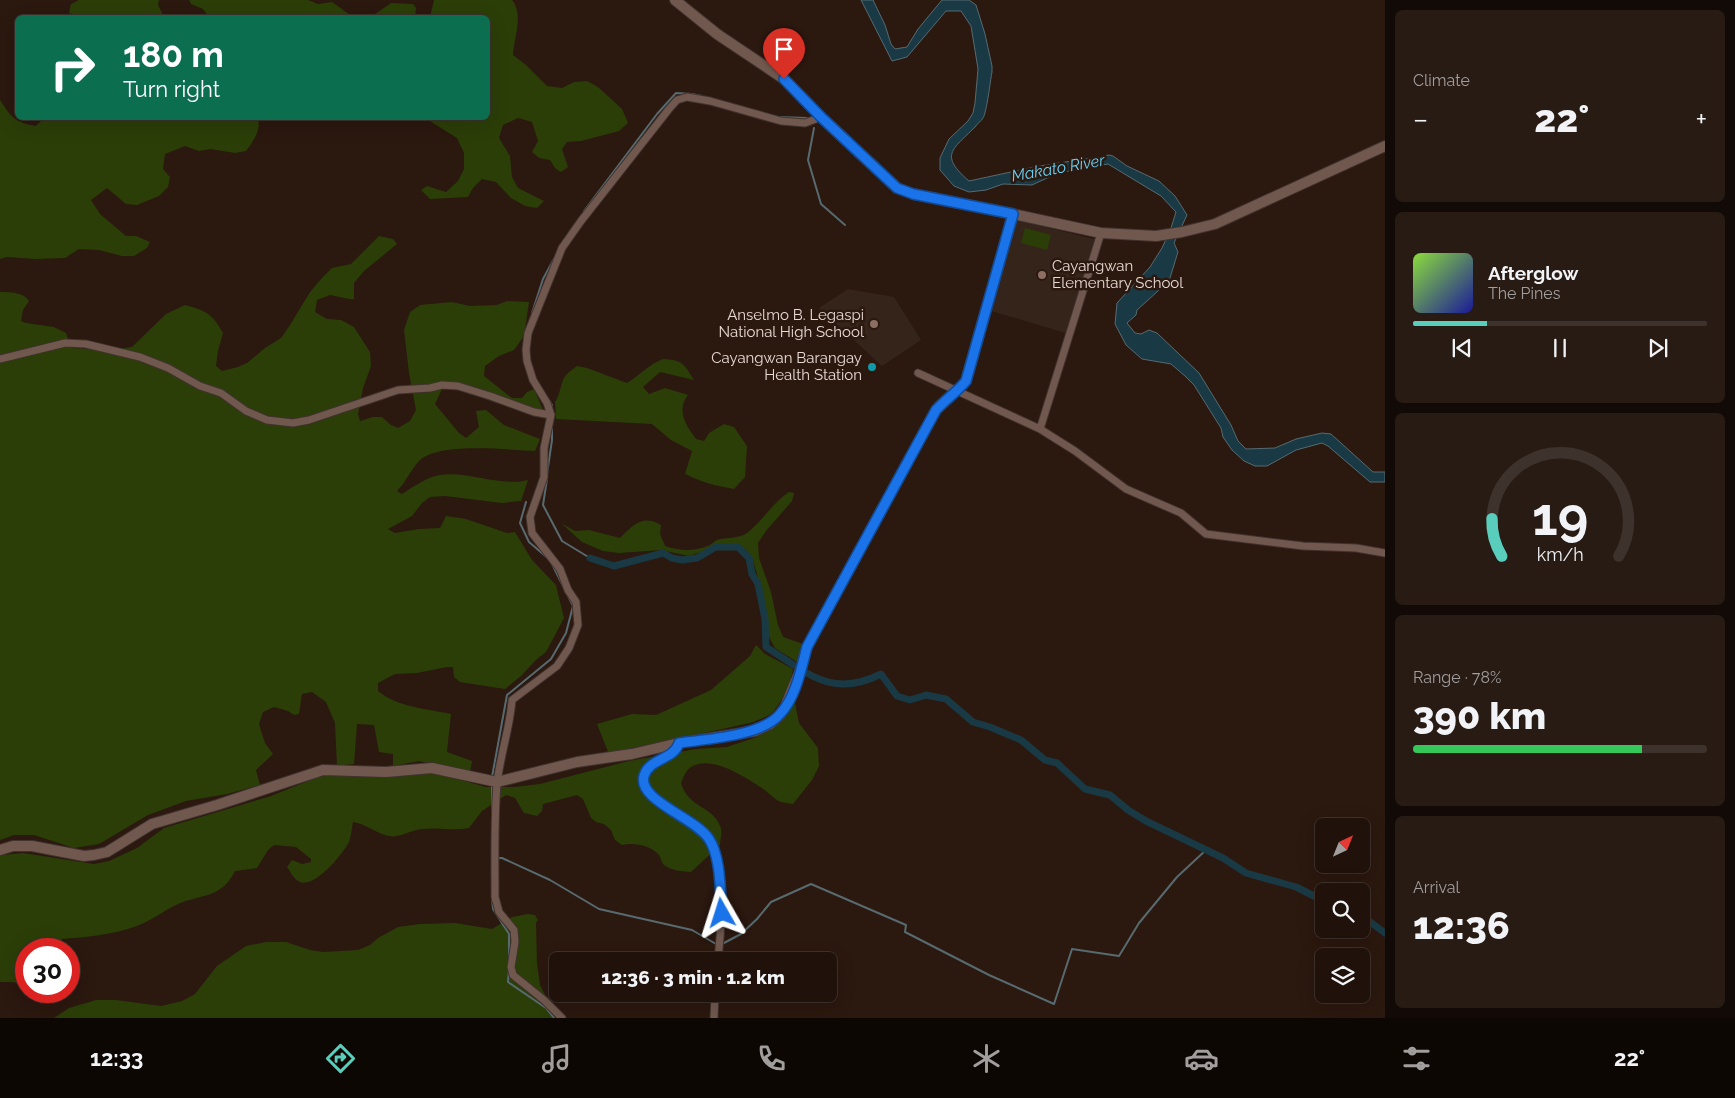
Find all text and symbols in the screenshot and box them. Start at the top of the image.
pin [763,28,805,79]
text: 180 m [123,34,224,75]
icon: right [40,35,105,100]
icon: arrive [770,35,798,63]
text: Climate [1413,71,1470,90]
text: Turn right [123,76,220,102]
text: 22° [1534,96,1589,141]
text: − [1413,103,1428,136]
text: + [1695,103,1707,136]
water label: Makato River [1010,150,1107,186]
place label: Cayangwan Elementary School [1052,257,1184,292]
text: Afterglow [1488,262,1578,284]
marker: Cayangwan Elementary School [1036,269,1048,281]
text: The Pines [1488,284,1560,303]
place label: Anselmo B. Legaspi National High School [719,306,865,341]
marker: Anselmo B. Legaspi National High School [868,318,880,330]
icon: previous [1448,334,1476,362]
icon: pause [1546,334,1574,362]
icon: next [1644,334,1672,362]
place label: Cayangwan Barangay Health Station [711,349,862,384]
marker: Cayangwan Barangay Health Station [866,361,878,373]
text: 19 [1532,486,1588,547]
text: km/h [1536,544,1584,565]
text: Range · 78% [1413,668,1501,687]
text: 390 km [1413,693,1546,738]
north arrow [1315,818,1370,872]
map controls [1315,818,1370,1003]
text: Arrival [1413,878,1460,897]
button: search [1315,883,1370,938]
position arrow [695,886,747,938]
text: 12:36 [1413,903,1510,948]
speed limit sign: 30 [15,938,80,1003]
button: layers [1315,948,1370,1003]
text: 12:36 · 3 min · 1.2 km [601,966,785,988]
icon: directions [323,1041,358,1076]
icon: music [539,1041,574,1076]
icon: phone [754,1041,789,1076]
icon: climate [969,1041,1004,1076]
icon: car [1184,1041,1219,1076]
icon: filters [1399,1041,1434,1076]
text: 12:33 [90,1045,143,1071]
text: 22° [1614,1045,1645,1071]

